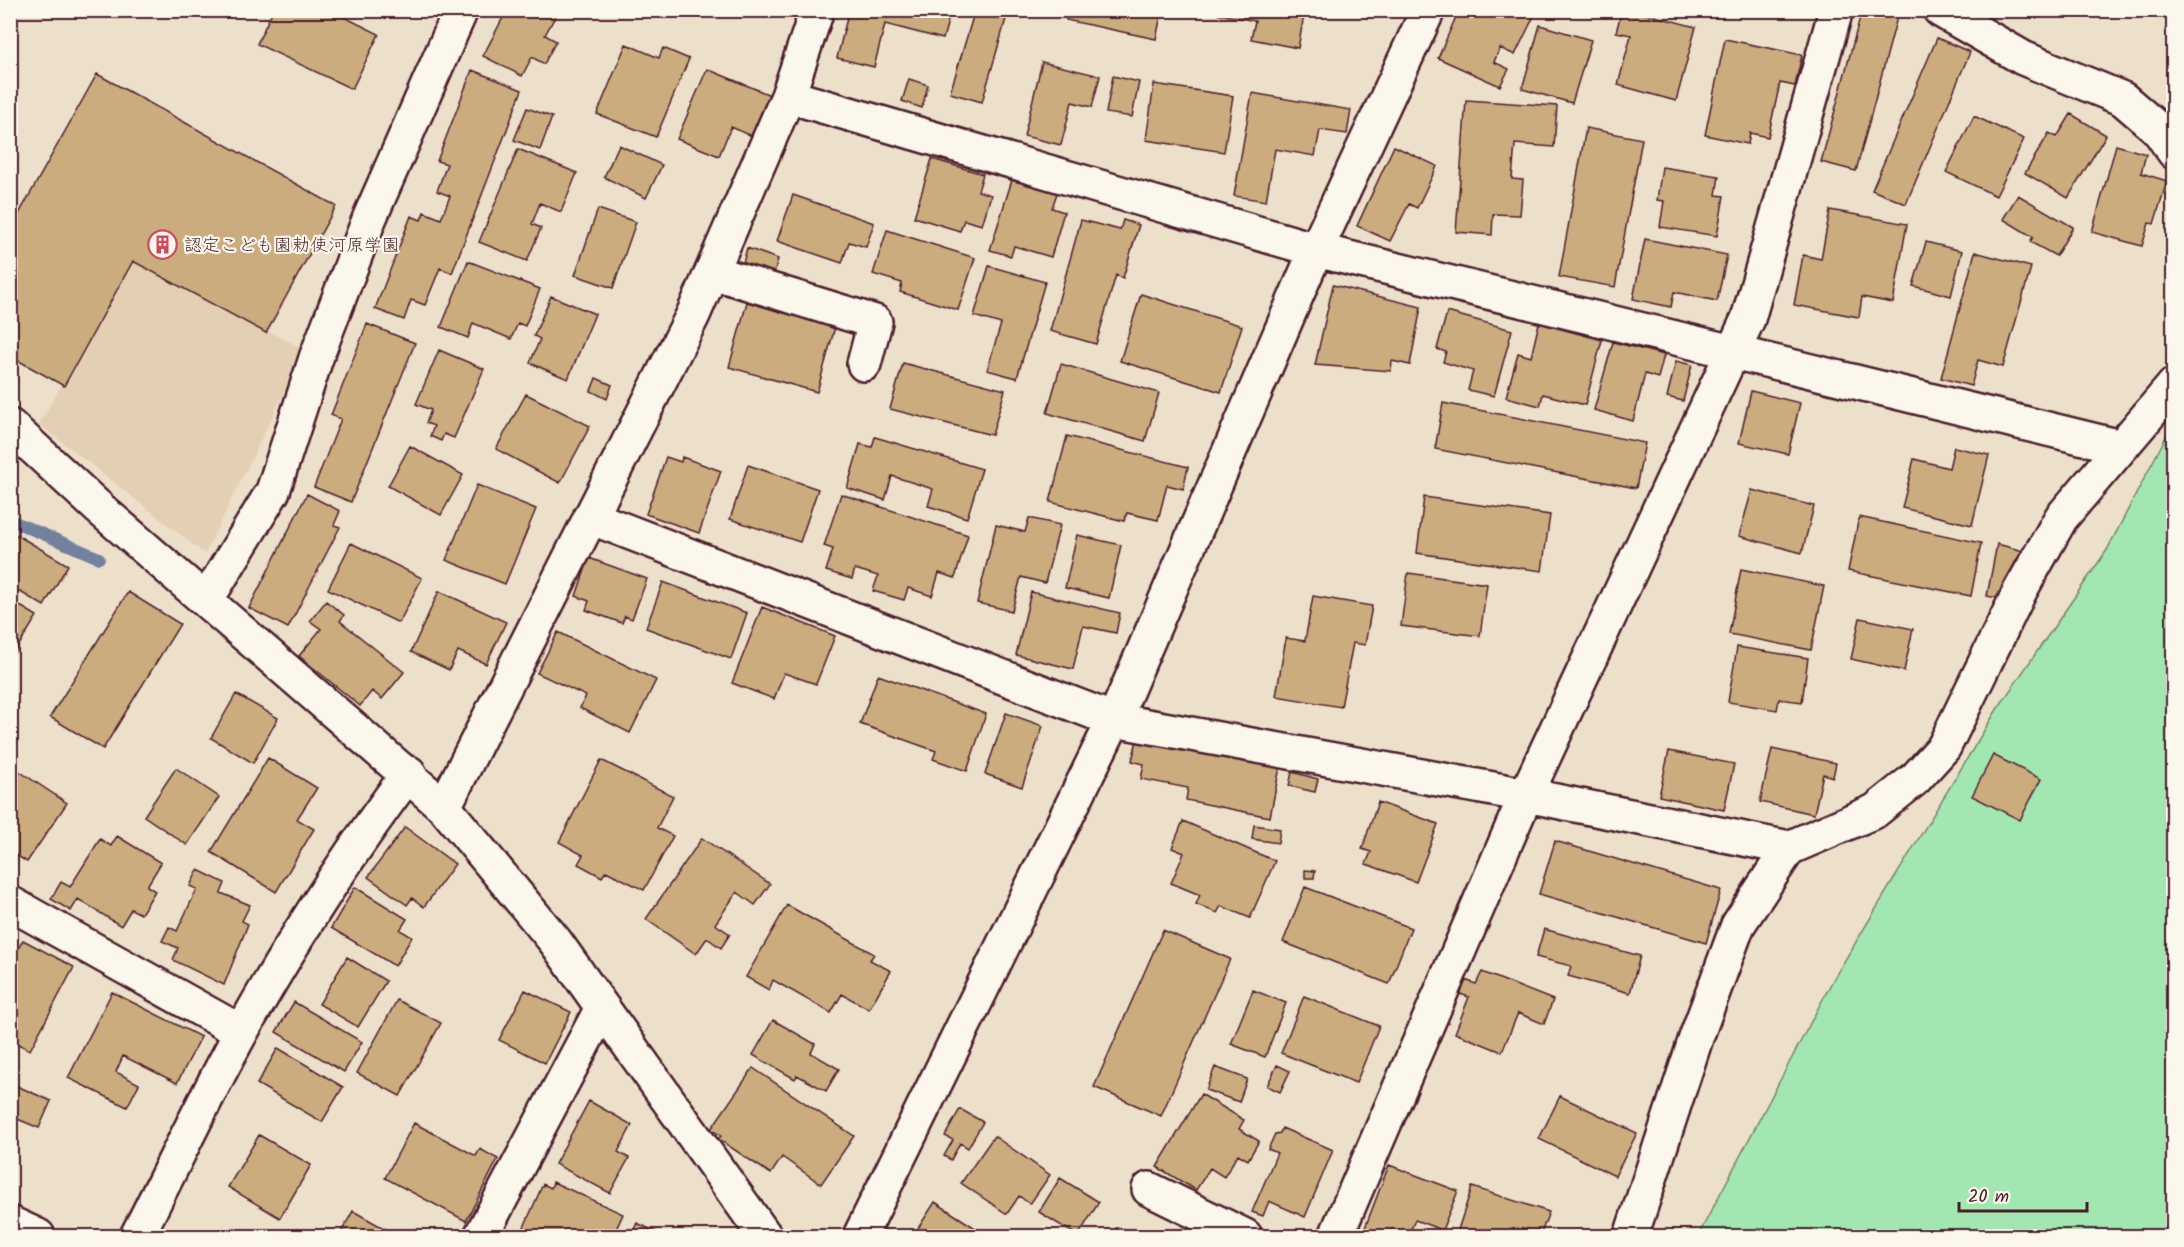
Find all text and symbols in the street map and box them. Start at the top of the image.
building icon: 認定こども園勅使河原学園 [147,229,179,261]
place label: 認定こども園勅使河原学園 [184,232,400,261]
scale bar [1959,1175,2086,1213]
text: 20 m [1968,1183,2009,1212]

